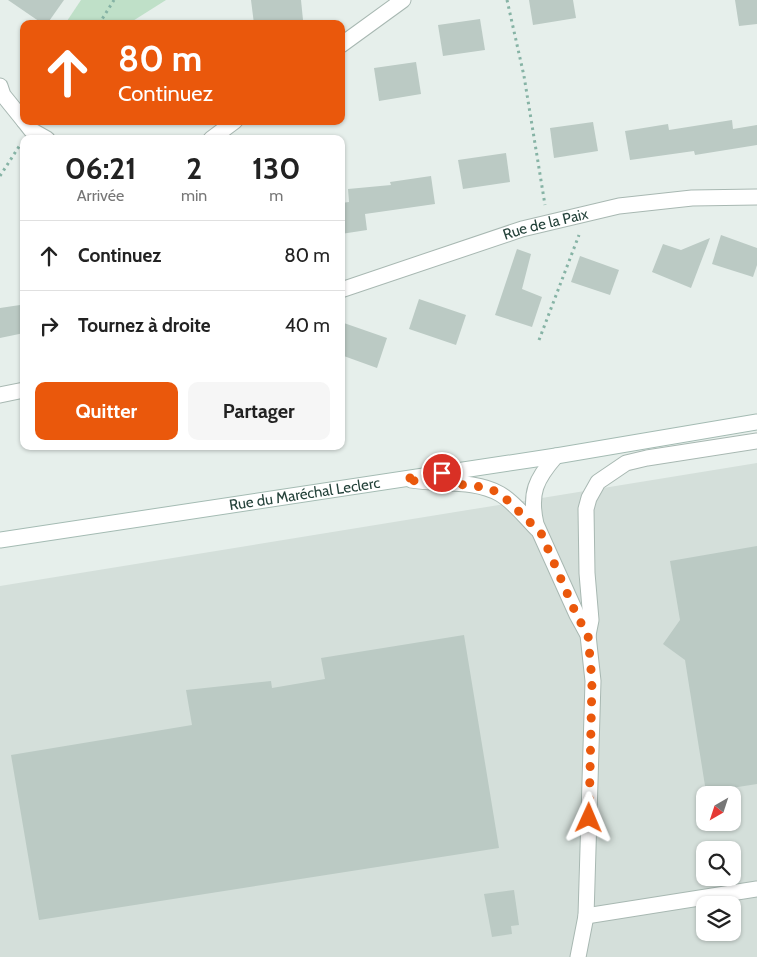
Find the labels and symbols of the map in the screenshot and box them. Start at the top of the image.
street label: Rue de la Paix [501,205,590,244]
pin [421,452,463,494]
street label: Rue du Maréchal Leclerc [228,474,381,514]
north arrow [696,786,741,831]
position arrow [562,791,614,843]

